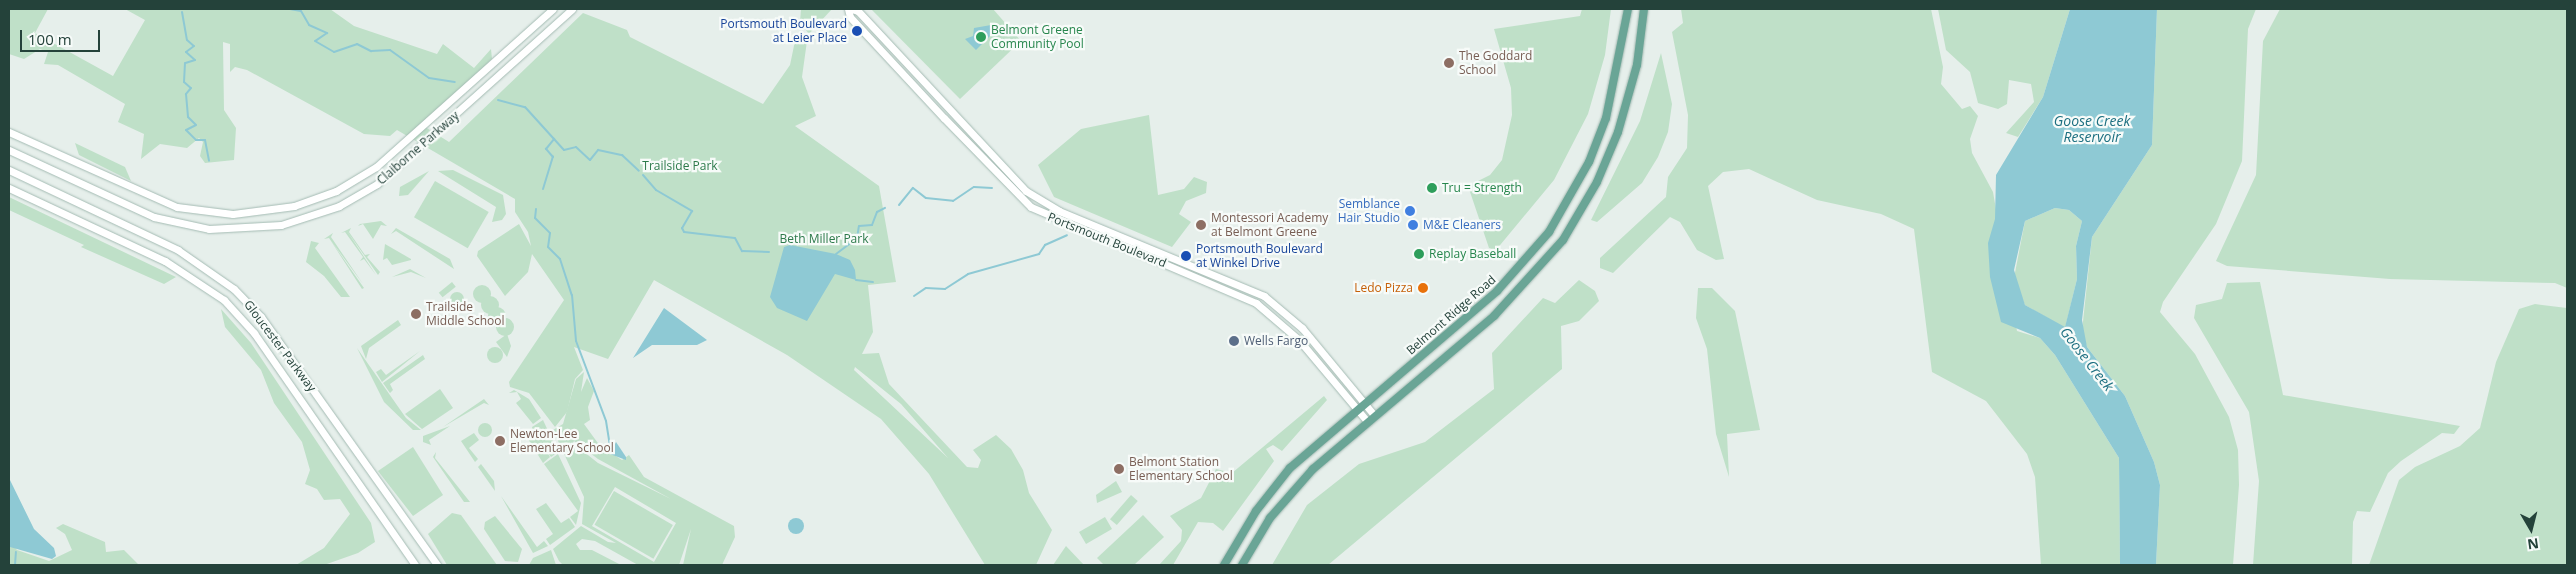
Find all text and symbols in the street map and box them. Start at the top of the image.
place label: Portsmouth Boulevard at Leier Place [720,17,847,45]
scale bar [22,20,102,52]
place label: Belmont Greene Community Pool [991,23,1084,51]
marker: Portsmouth Boulevard at Leier Place [851,25,863,37]
text: 100 m [28,29,72,49]
marker: Belmont Greene Community Pool [975,31,987,43]
place label: The Goddard School [1459,49,1532,77]
marker: The Goddard School [1443,57,1455,69]
street label: Claiborne Parkway [374,108,462,188]
water label: Goose Creek Reservoir [2054,113,2130,146]
park label: Trailside Park [642,159,718,173]
place label: Tru = Strength [1442,181,1522,195]
marker: Tru = Strength [1426,182,1438,194]
place label: Semblance Hair Studio [1338,197,1400,225]
marker: Semblance Hair Studio [1404,205,1416,217]
street label: Portsmouth Boulevard [1046,210,1168,270]
place label: Montessori Academy at Belmont Greene [1211,211,1328,239]
place label: M&E Cleaners [1423,218,1501,232]
marker: Montessori Academy at Belmont Greene [1195,219,1207,231]
marker: M&E Cleaners [1407,219,1419,231]
park label: Beth Miller Park [780,232,868,246]
place label: Portsmouth Boulevard at Winkel Drive [1196,242,1323,270]
place label: Replay Baseball [1429,247,1516,261]
marker: Replay Baseball [1413,248,1425,260]
marker: Portsmouth Boulevard at Winkel Drive [1180,250,1192,262]
street label: Belmont Ridge Road [1403,272,1499,358]
place label: Ledo Pizza [1354,281,1413,295]
marker: Ledo Pizza [1417,282,1429,294]
street label: Gloucester Parkway [241,297,319,395]
place label: Trailside Middle School [426,300,505,328]
marker: Trailside Middle School [410,308,422,320]
water label: Goose Creek [2057,324,2117,394]
place label: Wells Fargo [1244,334,1308,348]
marker: Wells Fargo [1228,335,1240,347]
place label: Newton-Lee Elementary School [510,427,614,455]
marker: Newton-Lee Elementary School [494,435,506,447]
place label: Belmont Station Elementary School [1129,455,1233,483]
marker: Belmont Station Elementary School [1113,463,1125,475]
north arrow [2506,504,2556,554]
text: N [2526,534,2540,555]

